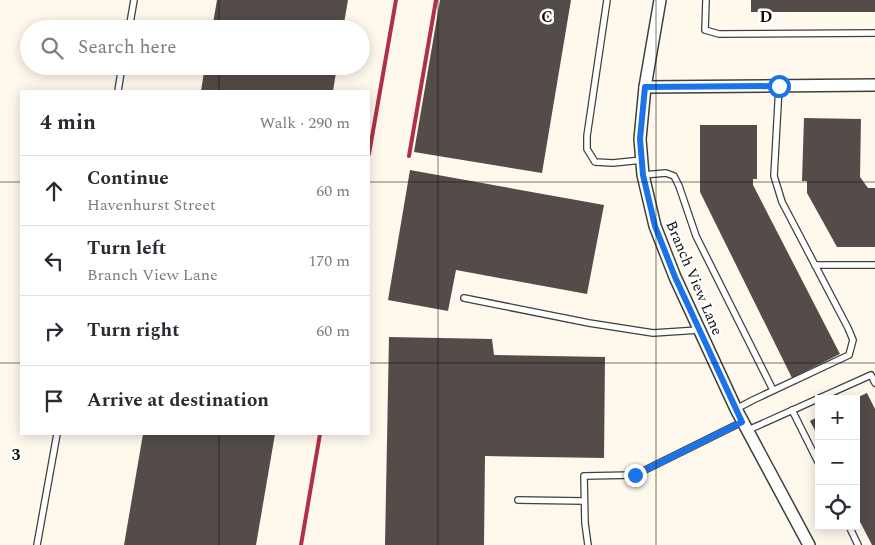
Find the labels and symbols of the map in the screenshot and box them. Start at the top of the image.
text: C [541,5,553,29]
text: D [760,5,773,29]
route start [768,75,791,98]
street label: Branch View Lane [659,217,729,339]
text: 3 [12,443,21,467]
route end [624,464,647,487]

